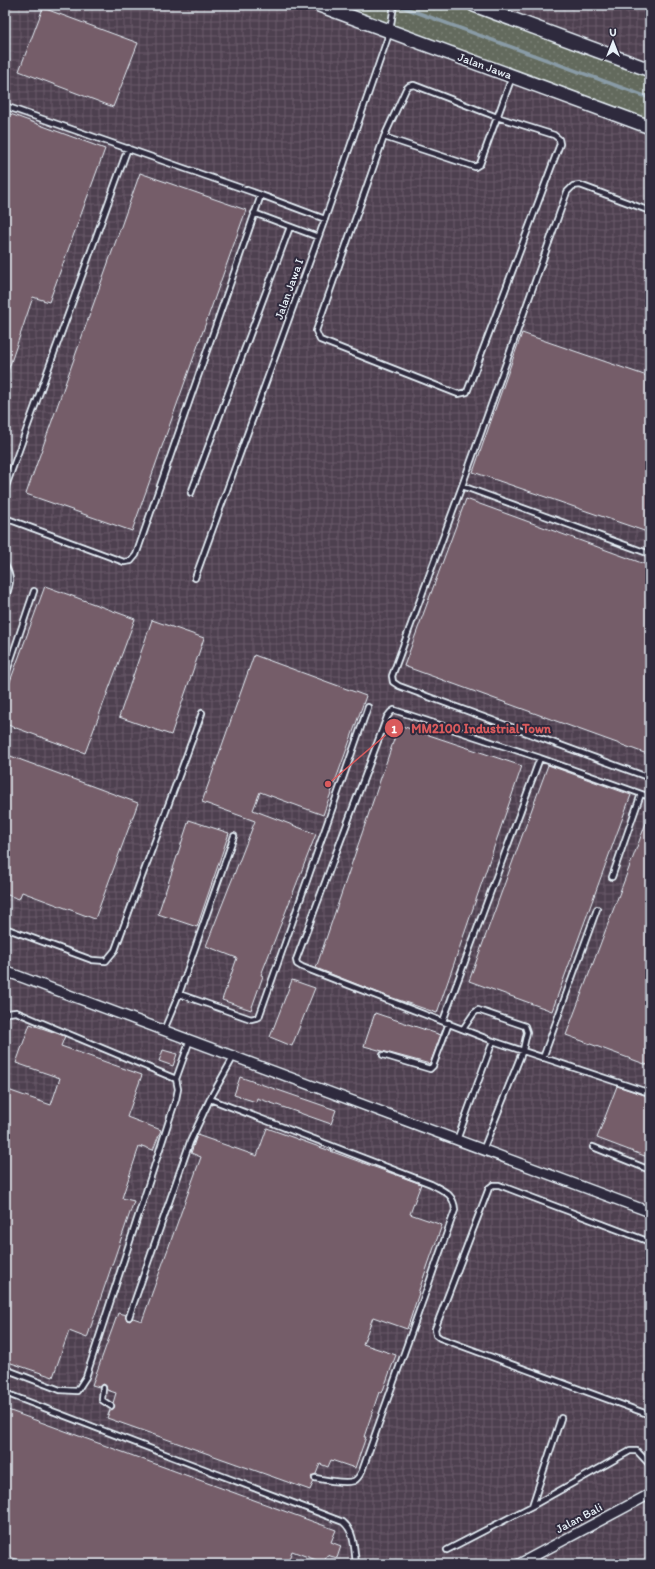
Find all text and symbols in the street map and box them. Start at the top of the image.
north arrow [593,22,633,62]
text: U [609,26,617,39]
street label: Jalan Jawa [456,50,515,82]
street label: Jalan Jawa I [272,257,306,321]
callout: MM2100 Industrial Town [384,716,559,741]
text: MM2100 Industrial Town [411,721,552,736]
text: 1 [391,722,397,736]
street label: Jalan Bali [553,1500,605,1536]

